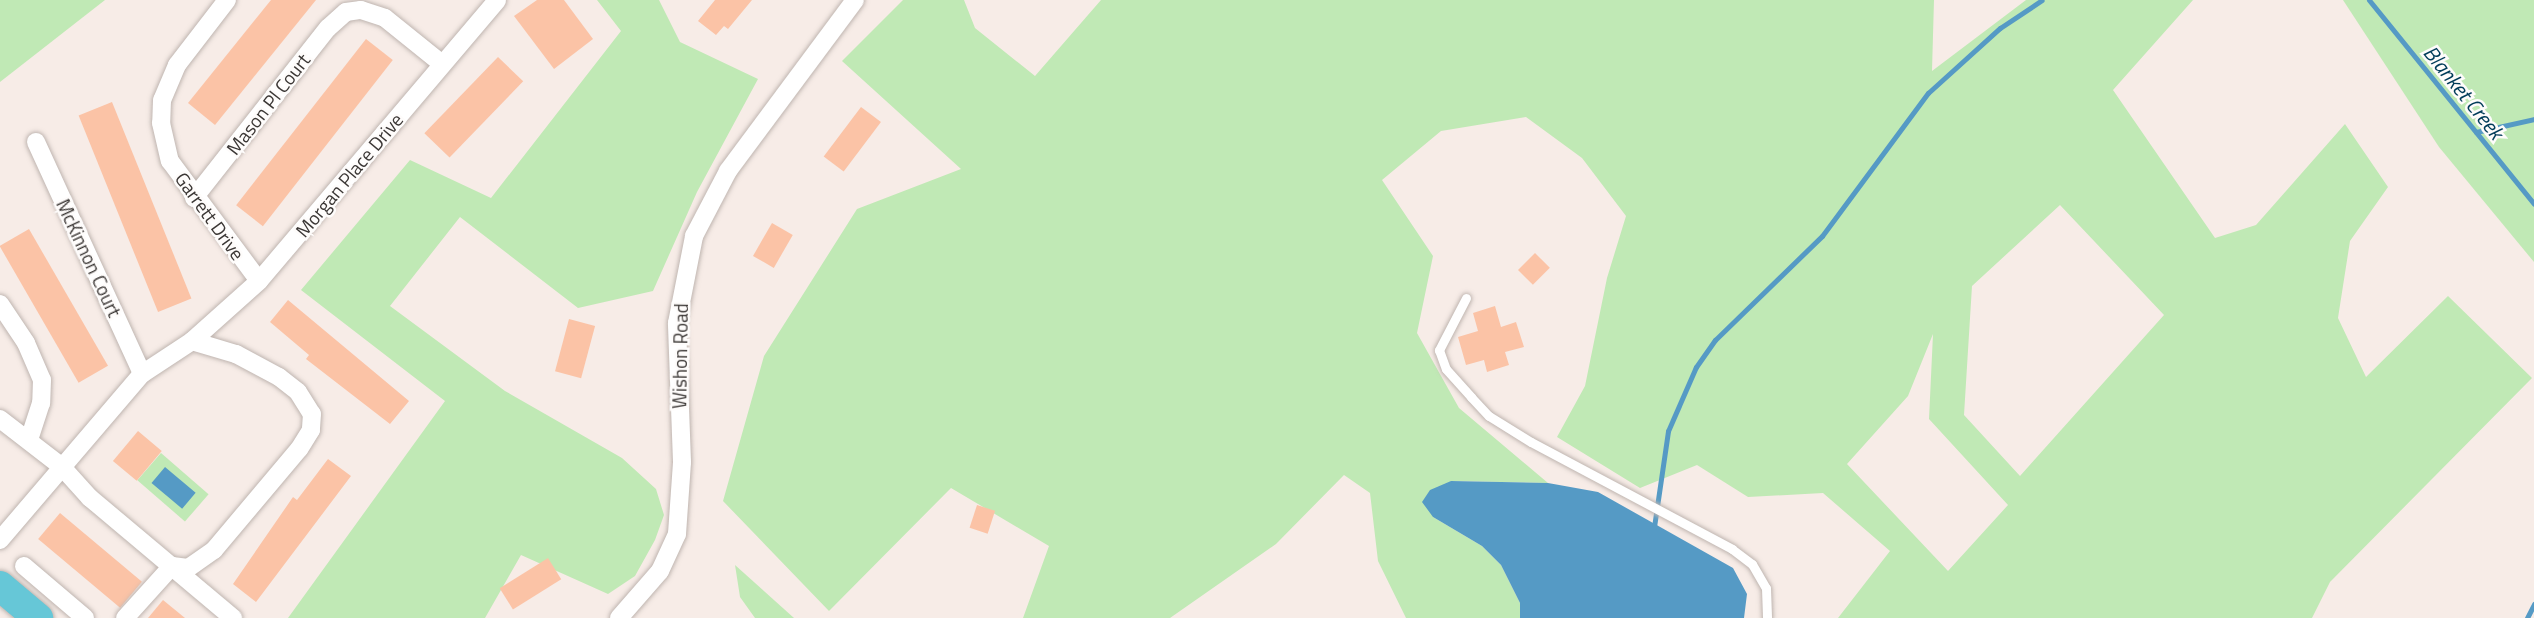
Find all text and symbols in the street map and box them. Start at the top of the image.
water label: Blanket Creek [2419,40,2509,144]
street label: Mason Pl Court [221,49,315,159]
street label: Morgan Place Drive [291,108,407,242]
street label: Garrett Drive [171,168,249,264]
street label: McKinnon Court [52,195,126,321]
street label: Wishon Road [668,303,692,409]

